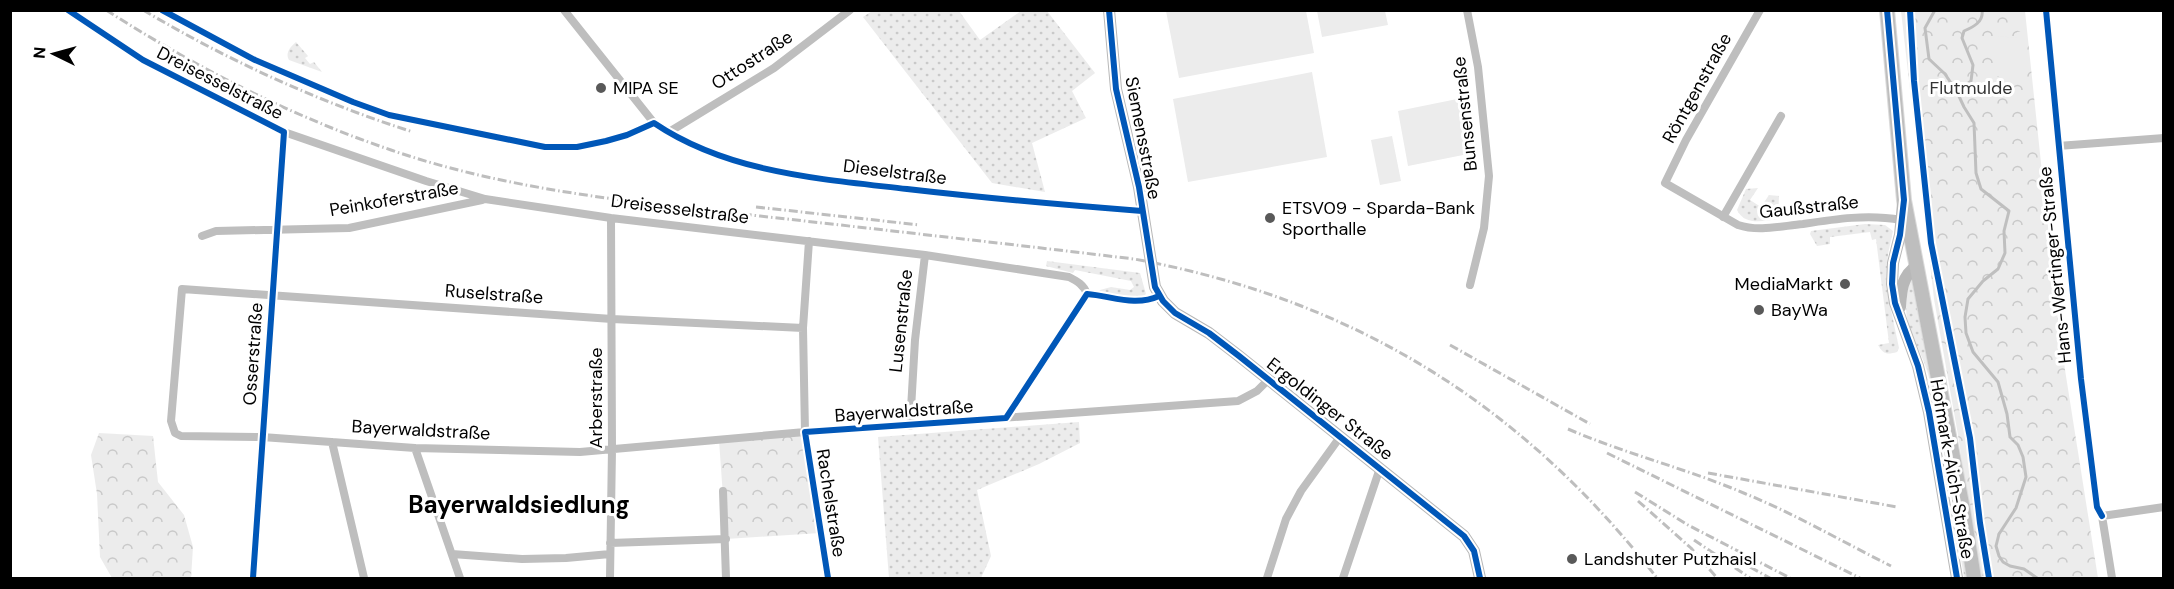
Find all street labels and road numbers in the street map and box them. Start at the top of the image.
street label: Ottostraße [707,25,797,95]
street label: Röntgenstraße [1657,29,1737,147]
street label: Dreisesselstraße [153,41,287,125]
street label: Bunsenstraße [1447,56,1483,172]
street label: Siemensstraße [1119,75,1167,201]
street label: Dieselstraße [842,154,948,190]
street label: Hans-Wertinger-Straße [2033,165,2077,365]
street label: Peinkoferstraße [328,176,460,222]
street label: Dreisesselstraße [610,189,750,229]
street label: Gaußstraße [1758,190,1860,224]
street label: Lusenstraße [884,268,918,374]
street label: Ruselstraße [444,279,544,309]
street label: Osserstraße [237,302,269,406]
street label: Arberstraße [584,348,608,448]
street label: Ergoldinger Straße [1262,352,1398,466]
street label: Hofmark-Aich-Straße [1924,377,1980,561]
street label: Bayerwaldstraße [834,394,974,428]
street label: Bayerwaldstraße [351,414,491,446]
street label: Rachelstraße [811,447,851,559]

